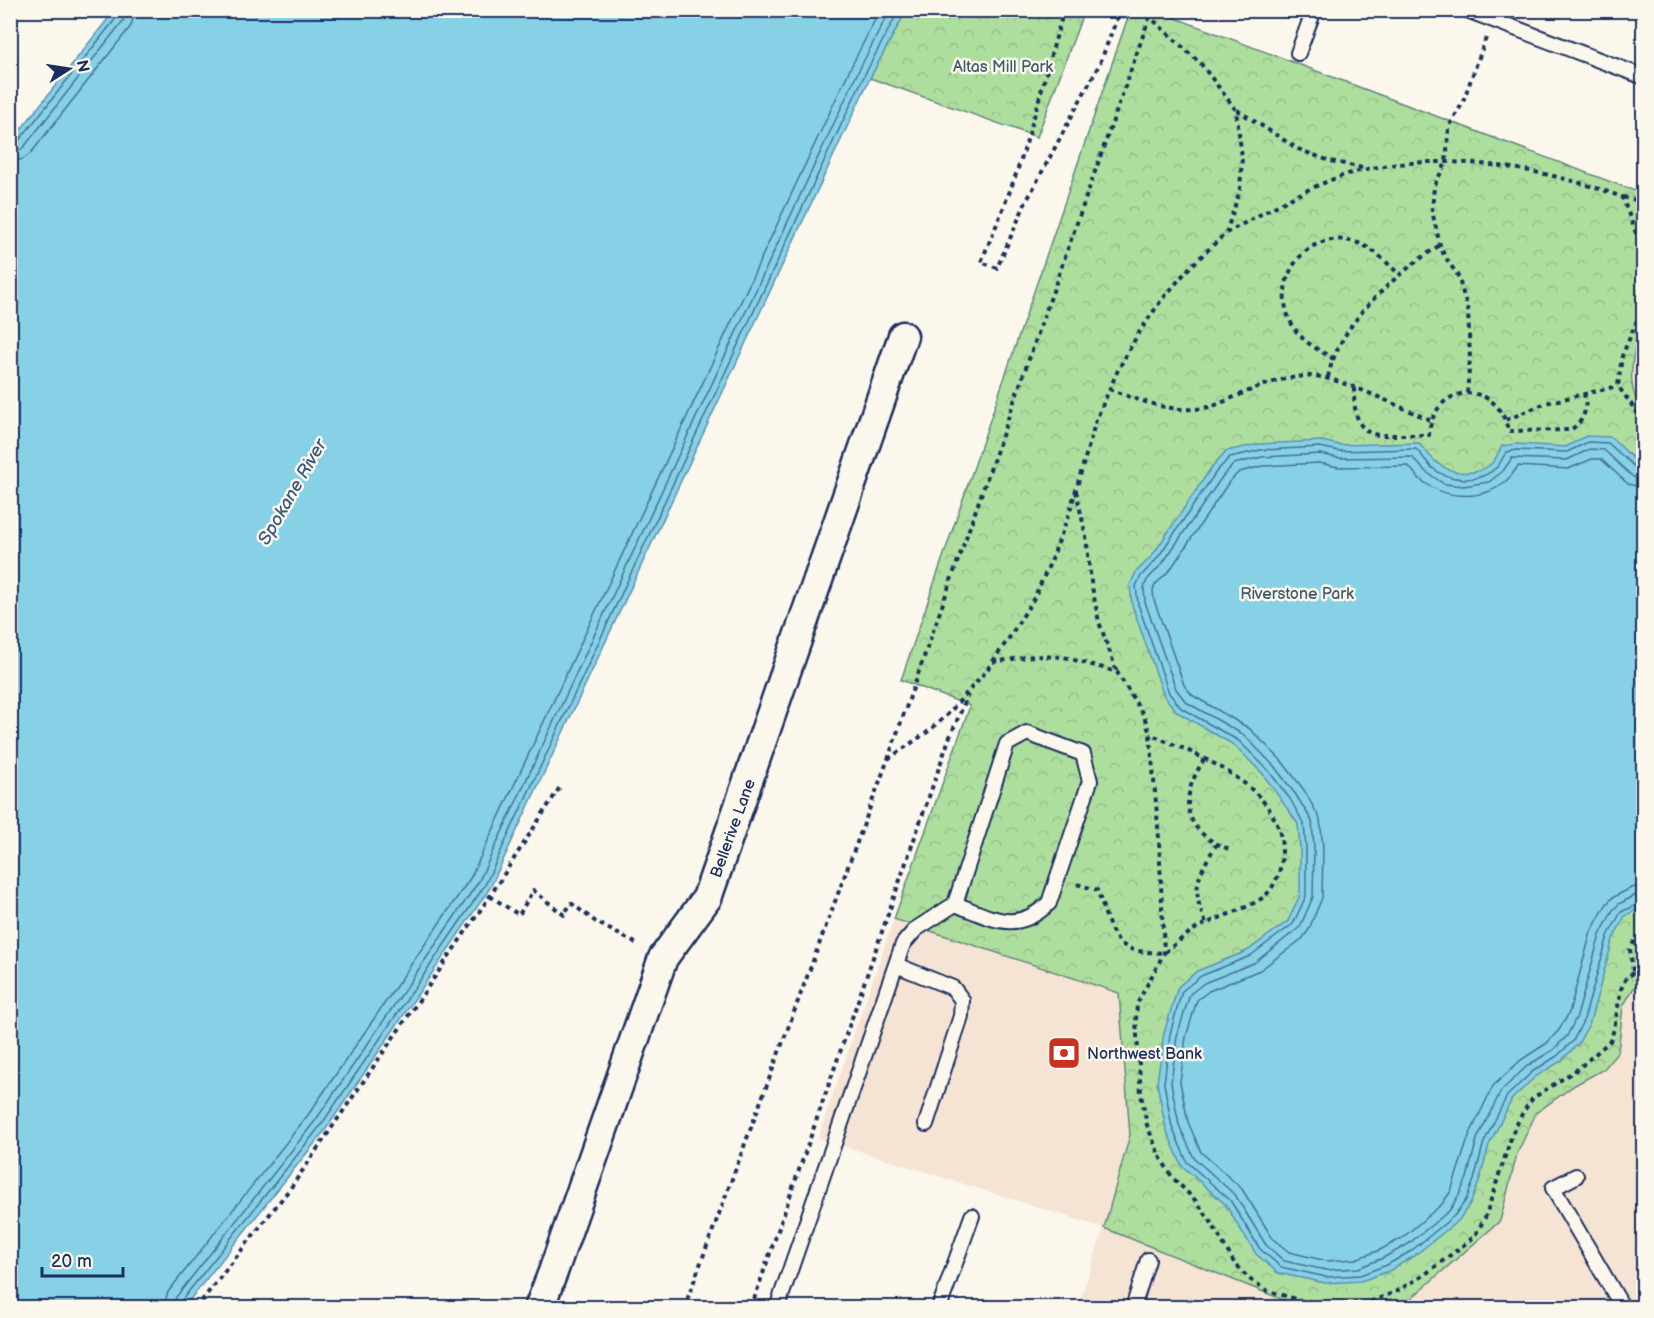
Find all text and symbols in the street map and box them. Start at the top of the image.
north arrow [39,39,99,99]
text: N [72,58,93,74]
park label: Altas Mill Park [953,58,1053,77]
water label: Spokane River [254,434,332,549]
park label: Riverstone Park [1240,585,1354,604]
street label: Bellerive Lane [707,776,760,880]
bank icon: Northwest Bank [1046,1035,1082,1071]
place label: Northwest Bank [1087,1045,1202,1064]
scale bar [42,1240,123,1278]
text: 20 m [51,1251,92,1272]

